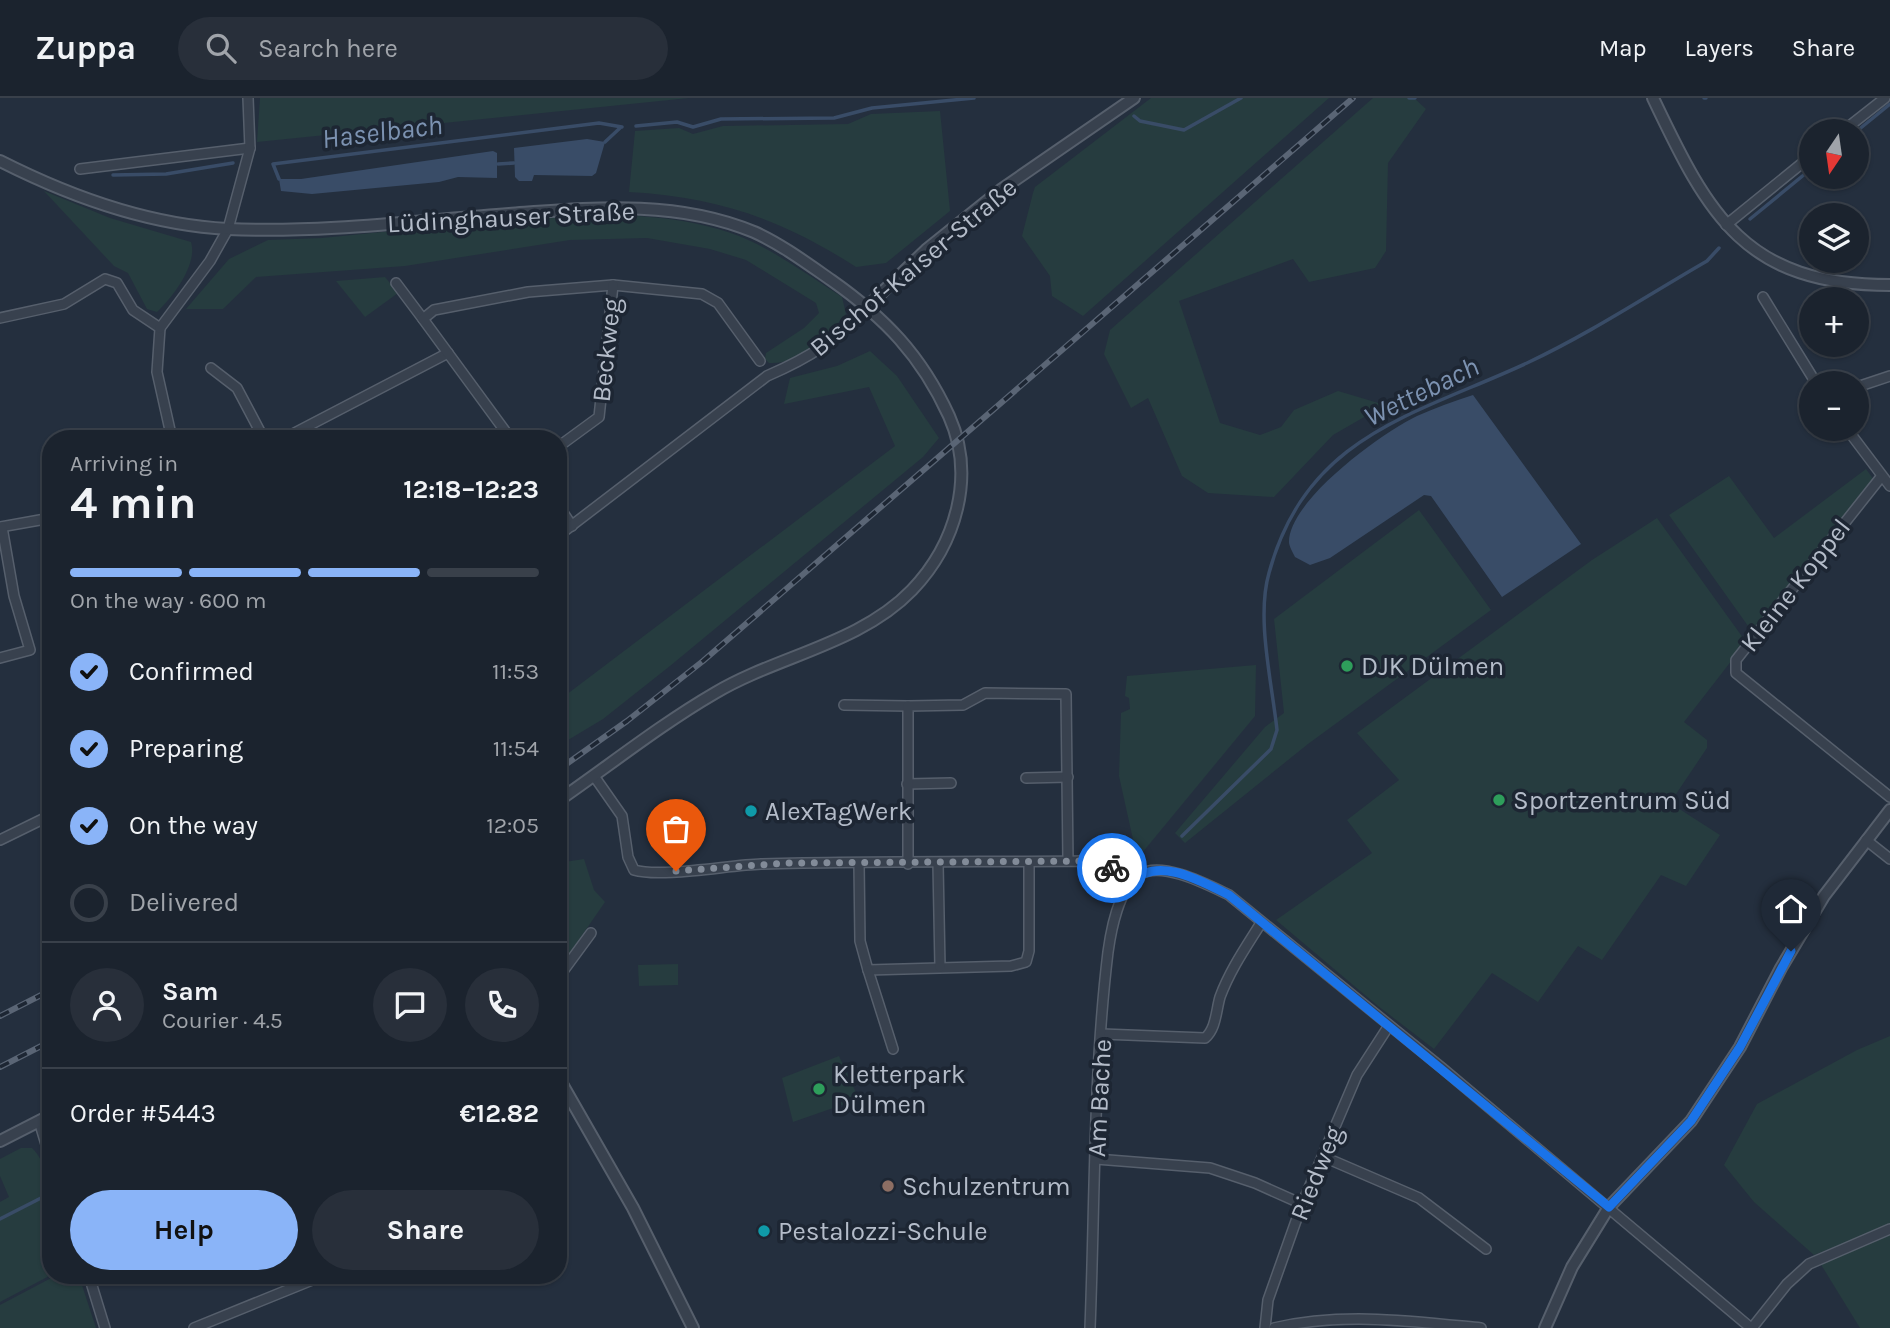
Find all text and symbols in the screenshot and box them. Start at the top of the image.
search box [178,17,668,80]
text: Zuppa [35,29,136,67]
icon: search [202,29,240,67]
text: Search here [258,33,398,64]
text: Map [1599,34,1647,62]
text: Layers [1685,34,1754,62]
text: Share [1792,34,1855,62]
water label: Haselbach [320,108,444,155]
north arrow [1799,119,1869,189]
map controls [1799,119,1869,441]
street label: Bischof-Kaiser-Straße [804,172,1023,363]
street label: Lüdinghauser Straße [386,196,636,239]
button: layers [1799,203,1869,273]
button: + [1799,287,1869,357]
street label: Beckweg [586,296,627,404]
water label: Wettebach [1358,350,1484,433]
button: − [1799,371,1869,441]
text: Arriving in [70,450,178,477]
text: 12:18–12:23 [403,474,539,505]
text: 4 min [70,476,196,530]
street label: Kleine Koppel [1734,513,1857,658]
text: On the way · 600 m [70,587,267,614]
place label: DJK Dülmen [1361,651,1504,682]
icon: check [70,653,108,691]
text: Confirmed [129,656,254,687]
text: 11:53 [492,658,539,685]
marker: DJK Dülmen [1339,658,1355,674]
icon: check [70,730,108,768]
text: Preparing [129,733,243,764]
text: 11:54 [493,735,539,762]
place label: Sportzentrum Süd [1513,785,1731,816]
marker: Sportzentrum Süd [1491,792,1507,808]
place label: AlexTagWerk [765,796,912,827]
pin [646,799,706,871]
marker: AlexTagWerk [743,803,759,819]
icon: check [70,807,108,845]
text: On the way [129,810,258,841]
icon: bag [657,810,695,848]
text: 12:05 [486,812,539,839]
courier [1077,833,1147,903]
icon: bike [1093,849,1131,887]
pin [1761,879,1821,951]
text: Delivered [129,887,239,918]
icon: home [1772,890,1810,928]
button: person [70,968,144,1042]
button: chat [373,968,447,1042]
button: phone [465,968,539,1042]
text: Sam [162,976,218,1007]
text: Courier · 4.5 [162,1007,283,1034]
street label: Am Bache [1081,1038,1118,1158]
place label: Kletterpark Dülmen [833,1059,965,1120]
marker: Kletterpark Dülmen [811,1081,827,1097]
text: Order #5443 [70,1098,216,1129]
text: €12.82 [459,1098,539,1129]
street label: Riedweg [1283,1121,1350,1225]
place label: Schulzentrum [902,1171,1070,1202]
marker: Schulzentrum [880,1178,896,1194]
button: Help [70,1190,298,1270]
button: Share [312,1190,539,1270]
place label: Pestalozzi-Schule [778,1216,988,1247]
marker: Pestalozzi-Schule [756,1223,772,1239]

